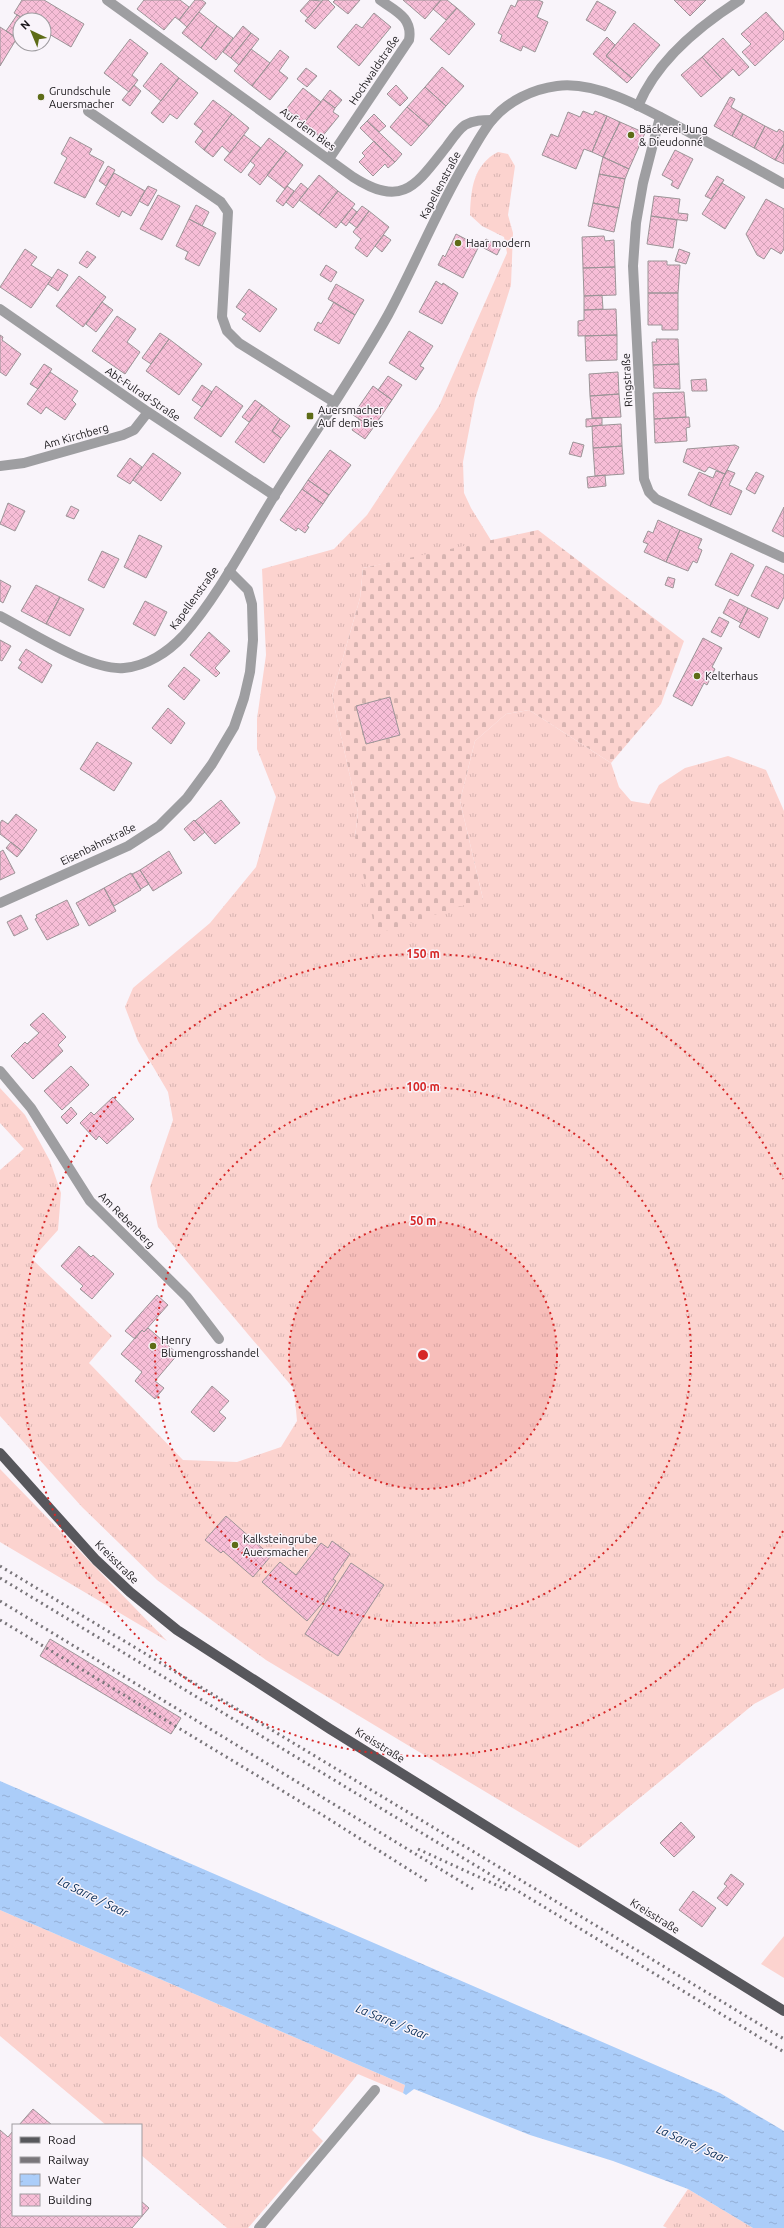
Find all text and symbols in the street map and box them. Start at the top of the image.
north arrow [12,12,52,52]
text: N [18,18,32,32]
street label: Hochwaldstraße [346,33,402,107]
place label: Grundschule Auersmacher [49,85,115,110]
marker: Grundschule Auersmacher [36,92,46,102]
street label: Auf dem Bies [278,105,338,153]
place label: Bäckerei Jung & Dieudonné [639,123,708,148]
marker: Bäckerei Jung & Dieudonné [626,130,636,140]
street label: Kapellenstraße [417,149,463,221]
place label: Haar modern [466,237,531,249]
marker: Haar modern [453,238,463,248]
street label: Ringstraße [620,353,634,407]
street label: Abt-Fulrad-Straße [103,365,183,423]
place label: Auersmacher Auf dem Bies [318,404,384,429]
marker: Auersmacher Auf dem Bies [305,411,315,421]
street label: Am Kirchberg [42,421,110,451]
street label: Kapellenstraße [167,564,221,632]
place label: Kelterhaus [705,670,758,682]
marker: Kelterhaus [692,671,702,681]
street label: Eisenbahnstraße [58,821,138,867]
text: 150 m [406,947,440,960]
text: 100 m [406,1080,440,1093]
street label: Am Rebenberg [97,1190,157,1250]
text: 50 m [410,1214,436,1227]
place label: Henry Blumengrosshandel [161,1334,259,1359]
marker: Henry Blumengrosshandel [148,1341,158,1351]
centre of rings [416,1348,430,1362]
place label: Kalksteingrube Auersmacher [243,1533,317,1558]
street label: Kreisstraße [93,1538,141,1586]
marker: Kalksteingrube Auersmacher [230,1540,240,1550]
street label: Kreisstraße [353,1725,407,1765]
water label: La Sarre / Saar [56,1874,131,1919]
street label: Kreisstraße [628,1896,682,1936]
water label: La Sarre / Saar [354,2001,430,2042]
water label: La Sarre / Saar [655,2122,730,2165]
legend [12,2124,142,2216]
text: Road [48,2133,76,2146]
text: Railway [48,2153,89,2166]
text: Water [48,2173,81,2186]
text: Building [48,2193,92,2206]

